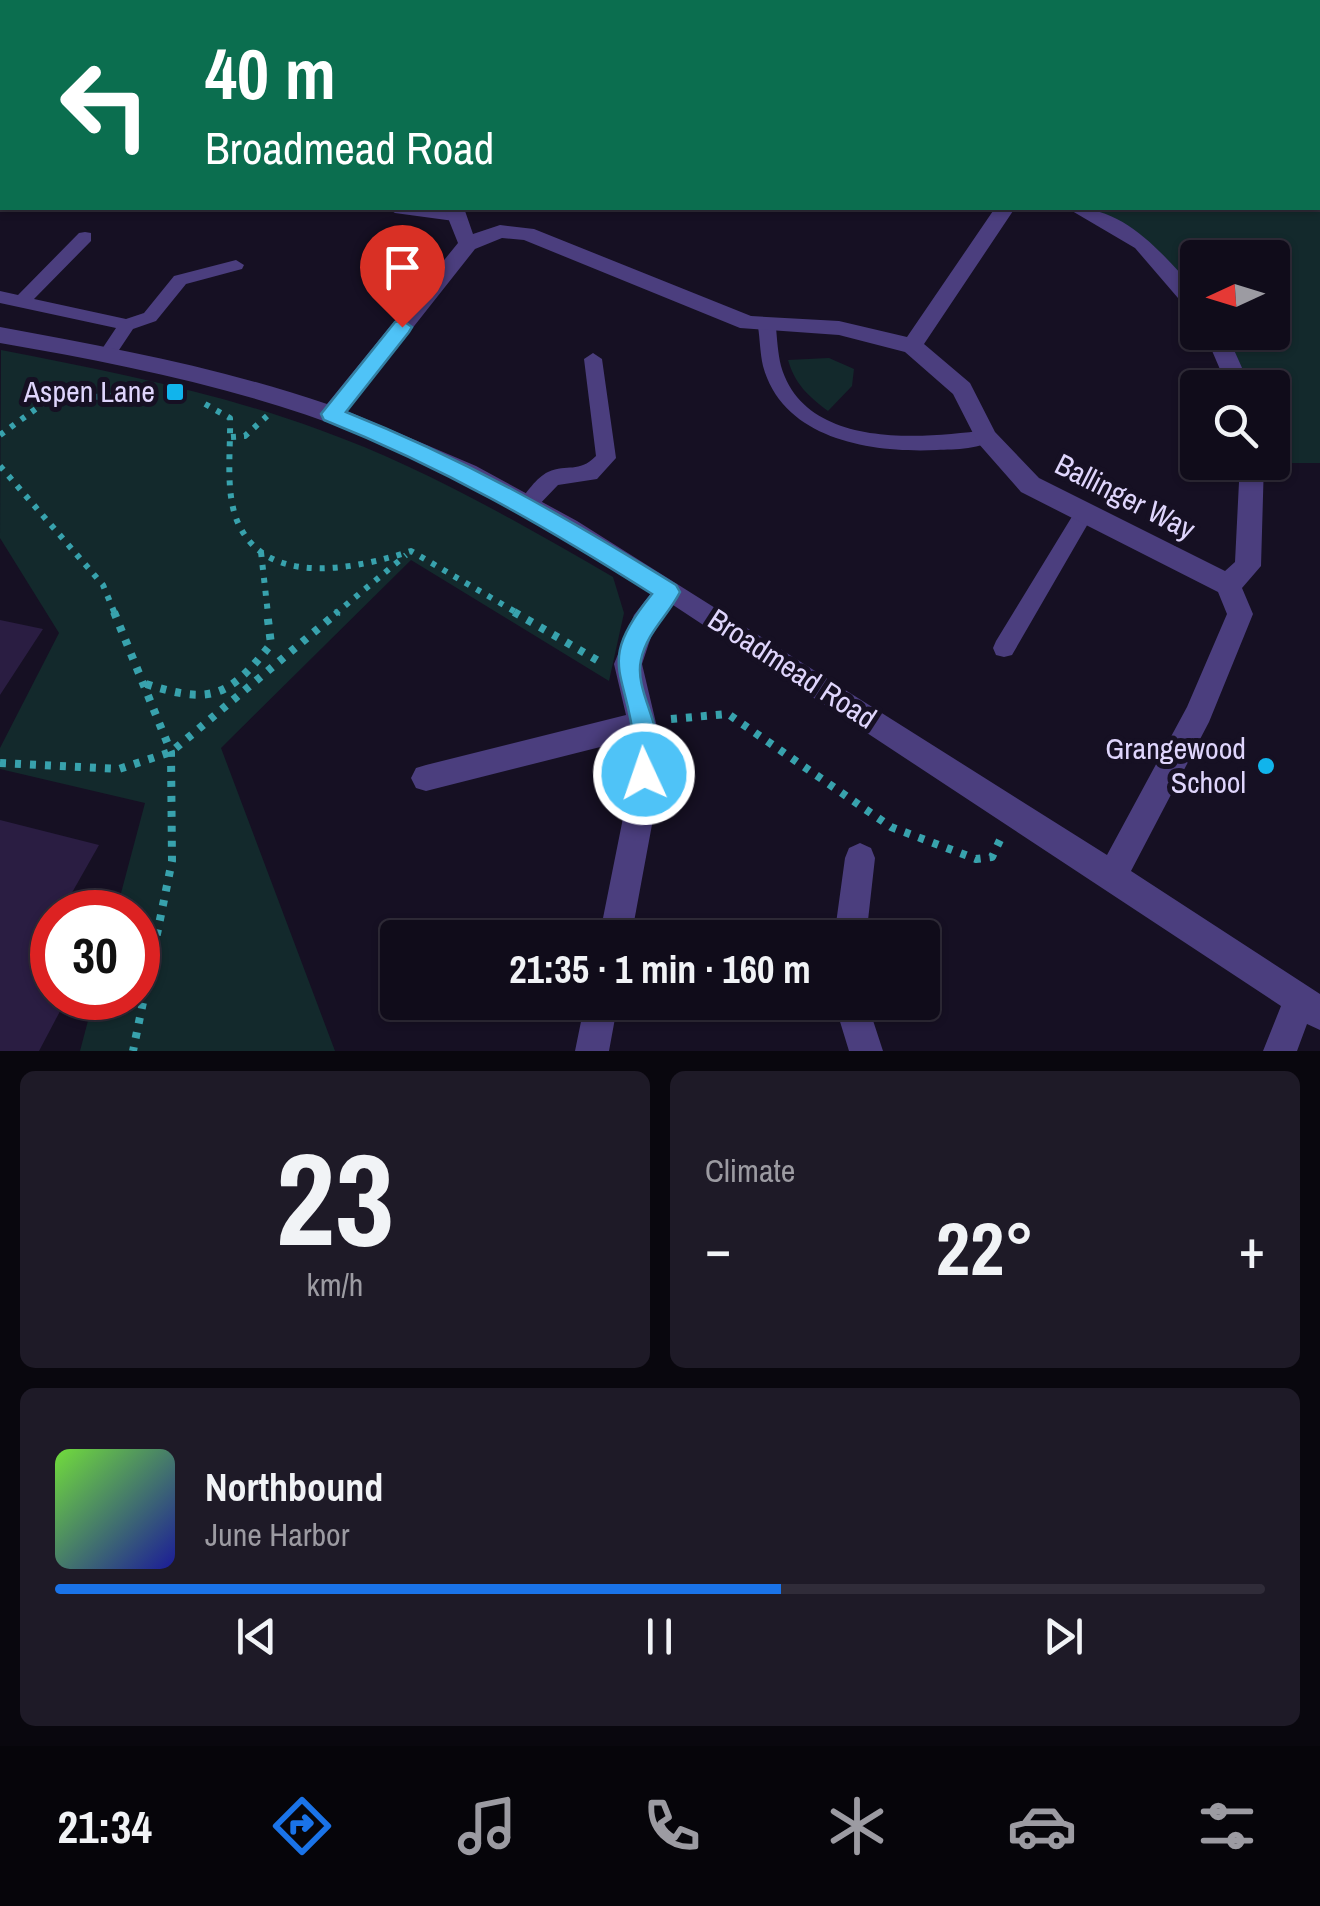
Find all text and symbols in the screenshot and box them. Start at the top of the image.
text: 40 m [205,27,336,121]
icon: left [40,40,170,170]
text: Broadmead Road [205,117,494,178]
pin [360,225,445,328]
icon: arrive [375,240,430,295]
north arrow [1180,240,1290,350]
map controls [1180,240,1290,480]
button: search [1180,370,1290,480]
place label: Aspen Lane [23,371,155,411]
marker: Aspen Lane [164,381,186,403]
street label: Ballinger Way [1049,444,1203,549]
street label: Broadmead Road [701,599,884,737]
position arrow [592,722,696,826]
place label: Grangewood School [1105,728,1246,802]
marker: Grangewood School [1255,755,1277,777]
speed limit sign: 30 [30,890,160,1020]
text: 21:35 · 1 min · 160 m [509,944,811,995]
text: 23 [276,1110,394,1286]
text: Climate [705,1149,795,1192]
text: 22° [936,1197,1034,1298]
text: − [705,1211,731,1285]
text: + [1239,1211,1265,1285]
text: km/h [307,1263,363,1306]
text: Northbound [205,1462,383,1513]
text: June Harbor [205,1513,349,1556]
icon: previous [229,1609,284,1664]
icon: pause [632,1609,687,1664]
icon: next [1036,1609,1091,1664]
icon: directions [267,1791,337,1861]
icon: music [452,1791,522,1861]
icon: phone [637,1791,707,1861]
icon: climate [822,1791,892,1861]
icon: car [1007,1791,1077,1861]
icon: filters [1192,1791,1262,1861]
text: 21:34 [58,1796,152,1857]

